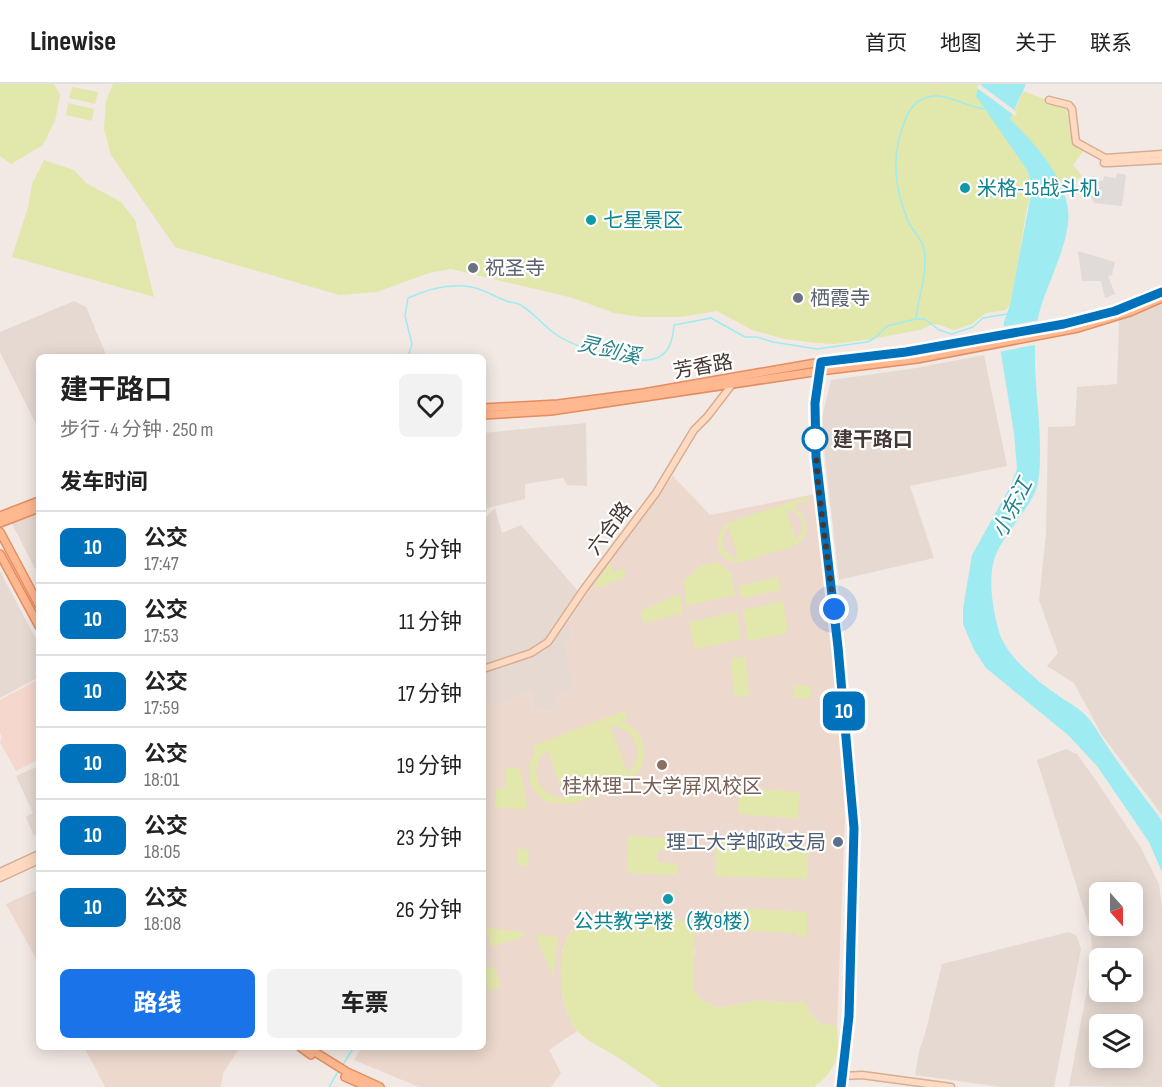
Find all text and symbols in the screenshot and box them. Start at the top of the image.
text: Linewise [30,25,116,58]
text: 首页 [865,31,907,56]
text: 地图 [940,31,982,56]
text: 关于 [1015,31,1057,56]
text: 联系 [1090,31,1132,56]
place label: 米格-15战斗机 [977,177,1099,201]
marker: 米格-15战斗机 [958,181,972,195]
place label: 七星景区 [603,209,683,233]
marker: 七星景区 [584,213,598,227]
place label: 祝圣寺 [485,257,545,281]
marker: 祝圣寺 [466,261,480,275]
place label: 栖霞寺 [810,287,870,311]
marker: 栖霞寺 [791,291,805,305]
water label: 灵剑溪 [575,331,644,370]
street label: 芳香路 [672,350,735,384]
text: 建干路口 [60,374,172,407]
button: heart [399,374,462,437]
text: 步行 · 4 分钟 · 250 m [60,418,213,442]
marker: 建干路口 [802,426,828,452]
place label: 建干路口 [833,428,913,452]
text: 发车时间 [60,469,148,496]
water label: 小东江 [987,473,1039,542]
street label: 六合路 [582,497,637,560]
text: 公交 [144,525,188,552]
text: 10 [84,535,102,560]
text: 5 分钟 [406,537,462,564]
text: 17:47 [144,552,179,576]
your location [819,594,849,624]
text: 公交 [144,597,188,624]
text: 10 [84,607,102,632]
text: 11 分钟 [399,609,462,636]
text: 17:53 [144,624,179,648]
text: 公交 [144,669,188,696]
text: 10 [84,679,102,704]
text: 17 分钟 [398,681,462,708]
line badge: 10 [817,692,871,730]
text: 17:59 [144,696,179,720]
text: 10 [835,699,853,724]
text: 公交 [144,741,188,768]
text: 10 [84,751,102,776]
text: 19 分钟 [397,753,462,780]
marker: 桂林理工大学屏风校区 [655,758,669,772]
text: 18:01 [144,768,179,792]
place label: 桂林理工大学屏风校区 [562,775,762,799]
text: 公交 [144,813,188,840]
text: 10 [84,823,102,848]
text: 23 分钟 [396,825,462,852]
place label: 理工大学邮政支局 [666,831,826,855]
marker: 理工大学邮政支局 [831,835,845,849]
text: 18:05 [144,840,180,864]
north arrow [1089,882,1143,936]
map controls [1089,882,1143,1068]
text: 公交 [144,885,188,912]
marker: 公共教学楼（教9楼） [661,892,675,906]
text: 10 [84,895,102,920]
text: 26 分钟 [396,897,462,924]
place label: 公共教学楼（教9楼） [574,910,762,934]
text: 18:08 [144,912,181,936]
button: locate [1089,948,1143,1002]
button: 路线 [60,969,255,1038]
button: 车票 [267,969,462,1038]
button: layers [1089,1014,1143,1068]

